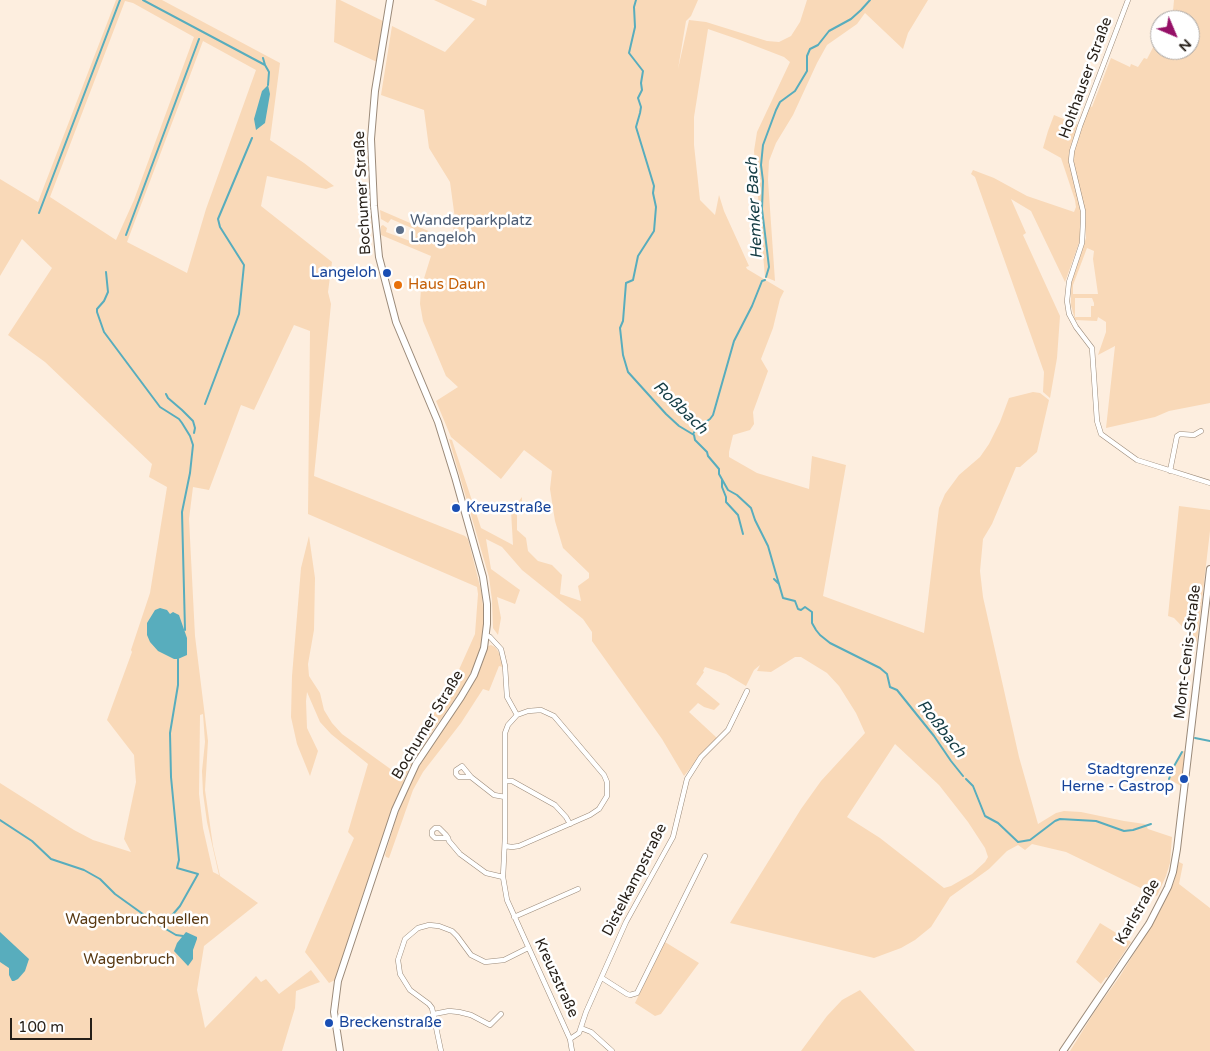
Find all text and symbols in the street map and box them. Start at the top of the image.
north arrow [1150,10,1200,60]
street label: Holthauser Straße [1056,15,1116,141]
text: N [1175,35,1195,55]
street label: Bochumer Straße [351,131,375,255]
water label: Hemker Bach [743,157,767,259]
place label: Wanderparkplatz Langeloh [410,212,532,247]
marker: Wanderparkplatz Langeloh [394,224,406,236]
place label: Langeloh [311,264,377,282]
marker: Langeloh [381,267,393,279]
place label: Haus Daun [408,276,486,294]
marker: Haus Daun [392,279,404,291]
water label: Roßbach [649,377,711,439]
place label: Kreuzstraße [466,499,551,517]
marker: Kreuzstraße [450,502,462,514]
street label: Mont-Cenis-Straße [1171,584,1205,720]
street label: Bochumer Straße [388,667,468,783]
water label: Roßbach [912,696,970,762]
place label: Stadtgrenze Herne - Castrop [1061,761,1174,796]
marker: Stadtgrenze Herne - Castrop [1178,773,1190,785]
street label: Distelkampstraße [599,821,671,939]
street label: Karlstraße [1112,876,1164,948]
park label: Wagenbruchquellen [65,911,209,929]
street label: Kreuzstraße [530,936,582,1020]
park label: Wagenbruch [83,951,175,969]
scale bar [12,1008,95,1040]
place label: Breckenstraße [339,1014,442,1032]
marker: Breckenstraße [323,1017,335,1029]
text: 100 m [18,1018,64,1036]

